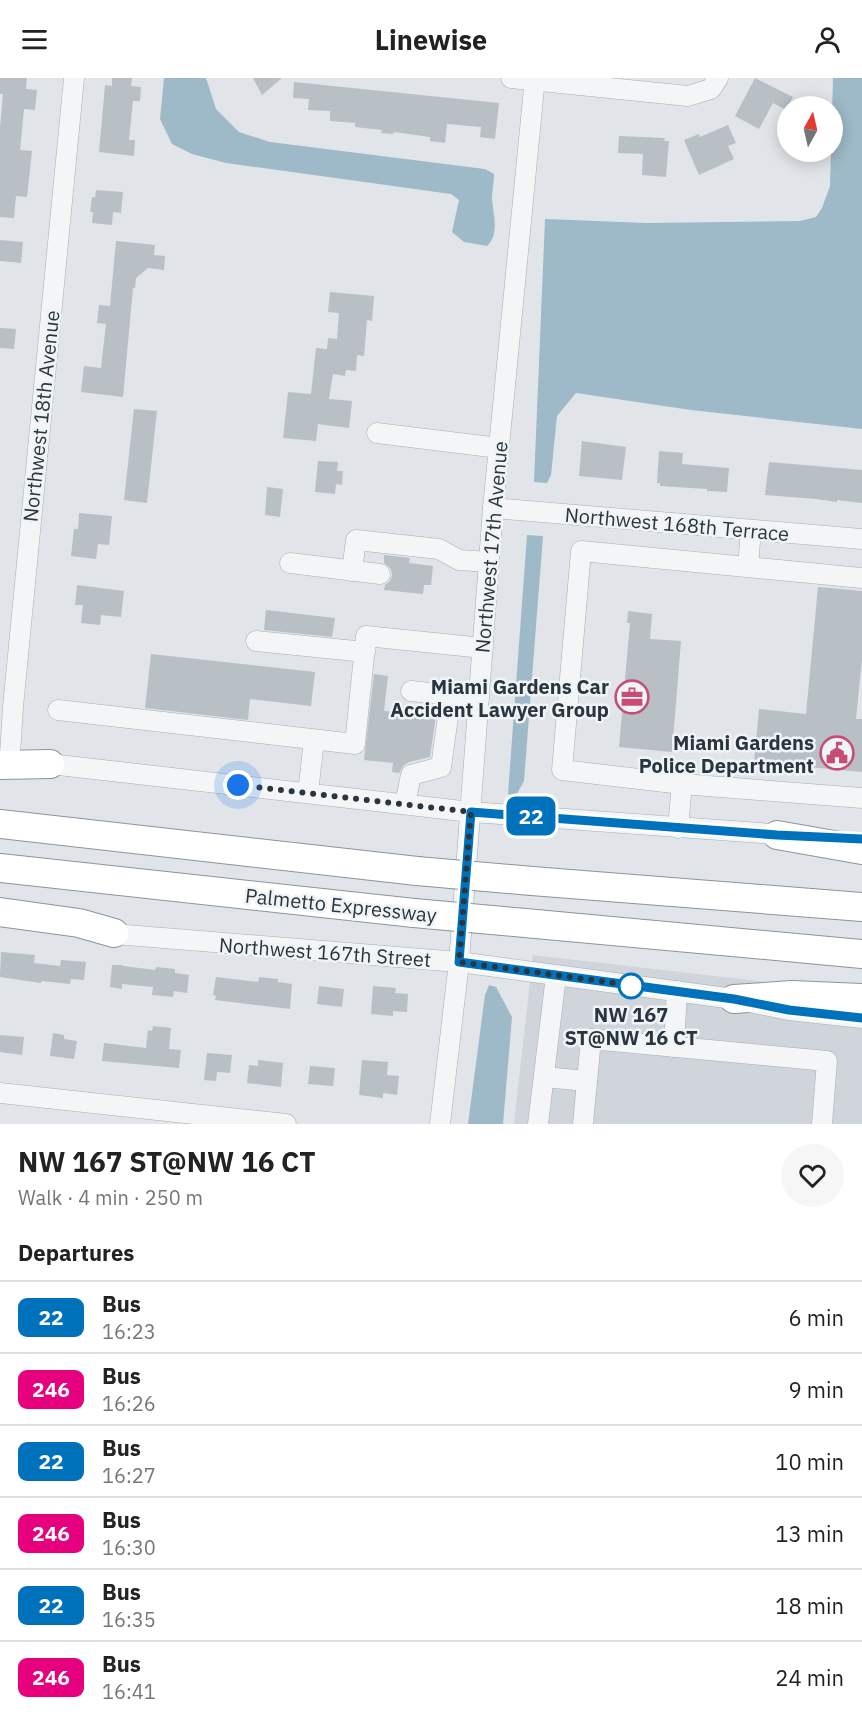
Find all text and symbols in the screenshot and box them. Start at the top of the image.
text: Linewise [375,22,487,57]
icon: menu [18,23,51,56]
icon: person [811,23,844,56]
north arrow [777,96,843,162]
map controls [777,96,843,162]
street label: Northwest 18th Avenue [16,309,66,523]
street label: Northwest 17th Avenue [468,440,514,654]
street label: Northwest 168th Terrace [564,501,790,547]
place label: Miami Gardens Car Accident Lawyer Group [390,673,609,723]
office icon: Miami Gardens Car Accident Lawyer Group [614,679,650,715]
place label: Miami Gardens Police Department [639,729,814,779]
public building icon: Miami Gardens Police Department [819,735,855,771]
your location [223,770,253,800]
line badge: 22 [504,796,558,836]
text: 22 [518,802,544,830]
street label: Palmetto Expressway [244,882,438,928]
street label: Northwest 167th Street [218,931,432,973]
marker: NW 167 ST@NW 16 CT [618,973,644,999]
place label: NW 167 ST@NW 16 CT [564,1001,698,1051]
text: NW 167 ST@NW 16 CT [18,1143,316,1180]
button: heart [781,1144,844,1207]
text: Walk · 4 min · 250 m [18,1184,203,1211]
text: Departures [18,1238,134,1267]
text: Bus [102,1289,141,1318]
text: 22 [38,1303,64,1331]
text: 6 min [788,1303,844,1332]
text: 16:23 [102,1318,156,1345]
text: Bus [102,1361,141,1390]
text: 246 [32,1375,70,1403]
text: 9 min [788,1375,844,1404]
text: 16:26 [102,1390,156,1417]
text: Bus [102,1433,141,1462]
text: 22 [38,1447,64,1475]
text: 10 min [775,1447,844,1476]
text: 16:27 [102,1462,156,1489]
text: Bus [102,1505,141,1534]
text: 246 [32,1519,70,1547]
text: 13 min [775,1519,844,1548]
text: 16:30 [102,1534,156,1561]
text: Bus [102,1577,141,1606]
text: 22 [38,1591,64,1619]
text: 18 min [775,1591,844,1620]
text: 16:35 [102,1606,156,1633]
text: Bus [102,1649,141,1678]
text: 246 [32,1663,70,1691]
text: 24 min [775,1663,844,1692]
text: 16:41 [102,1678,156,1705]

